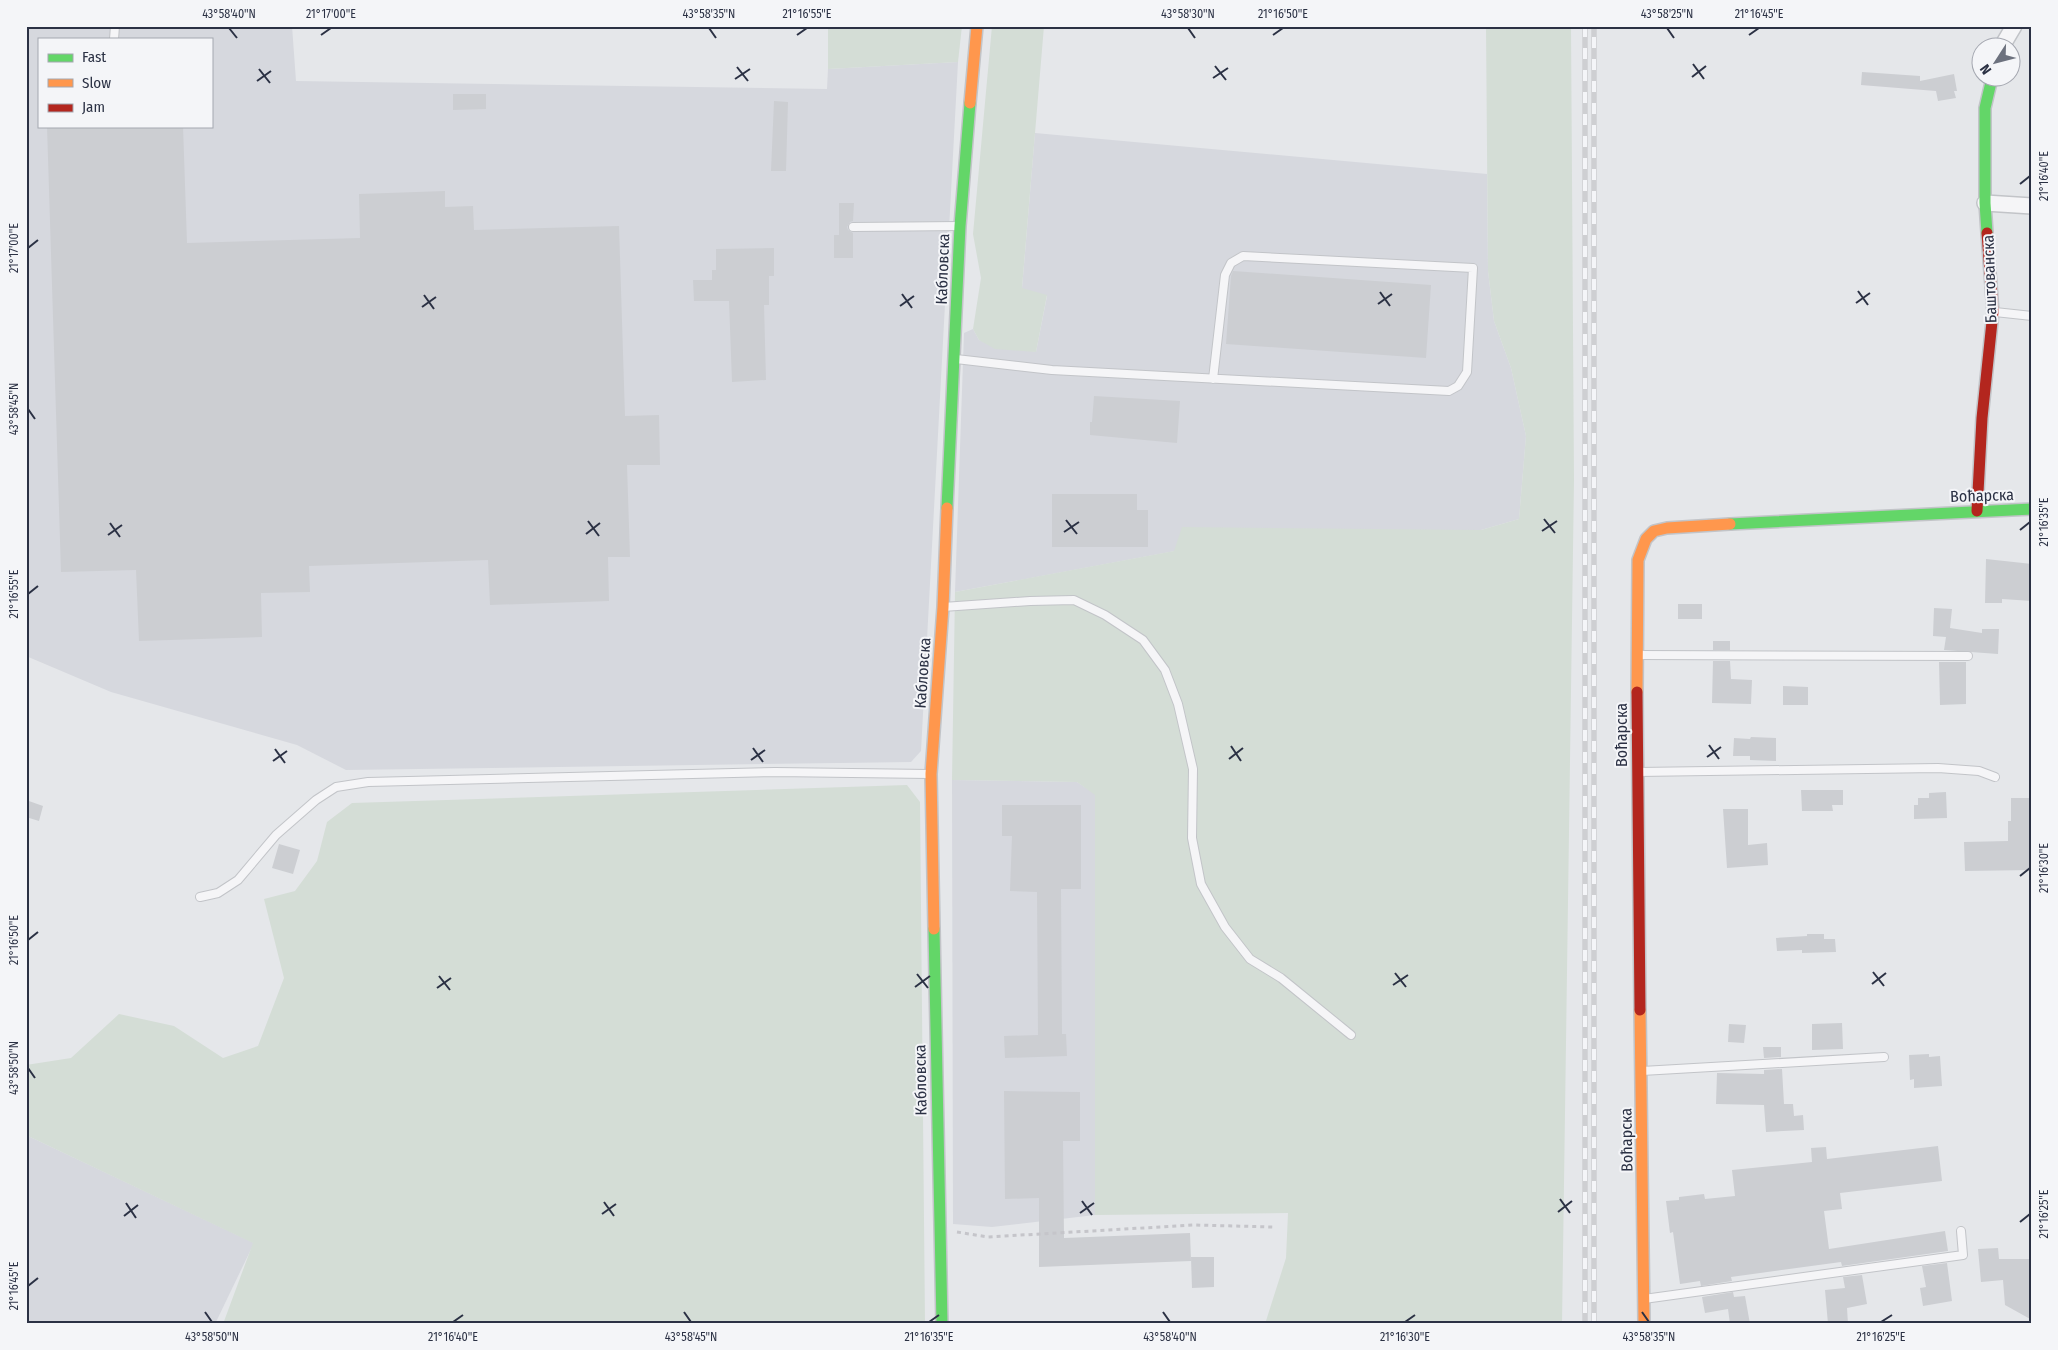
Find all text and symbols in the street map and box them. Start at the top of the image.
text: 43°58'40"N [202,7,256,21]
text: 21°17'00"E [306,7,356,21]
text: 43°58'35"N [683,7,735,21]
text: 21°16'55"E [783,7,832,21]
text: 43°58'30"N [1161,7,1215,21]
text: 21°16'50"E [1258,7,1308,21]
text: 43°58'25"N [1641,7,1693,21]
text: 21°16'45"E [1735,7,1784,21]
legend [38,38,212,128]
north arrow [1970,38,2020,88]
text: Fast [82,48,106,66]
text: N [1977,61,1995,78]
text: Slow [82,74,111,92]
text: Jam [82,98,105,116]
text: 21°16'40"E [2037,151,2051,201]
text: 21°17'00"E [7,223,21,273]
street label: Кабловска [932,233,953,305]
street label: Баштованска [1978,234,2001,323]
text: 43°58'45"N [7,383,21,435]
street label: Воћарска [1950,485,2014,506]
text: 21°16'35"E [2037,497,2051,546]
text: 21°16'55"E [7,569,21,618]
street label: Кабловска [911,637,934,709]
street label: Воћарска [1612,703,1631,767]
text: 21°16'30"E [2037,843,2051,893]
text: 21°16'50"E [7,915,21,965]
text: 43°58'50"N [7,1041,21,1095]
street label: Кабловска [910,1044,931,1116]
street label: Воћарска [1616,1108,1637,1172]
text: 21°16'25"E [2037,1189,2051,1238]
text: 21°16'45"E [7,1261,21,1310]
text: 43°58'50"N [185,1330,239,1344]
text: 21°16'40"E [428,1330,478,1344]
text: 43°58'45"N [665,1330,717,1344]
text: 21°16'35"E [905,1330,954,1344]
text: 43°58'40"N [1143,1330,1197,1344]
text: 21°16'30"E [1380,1330,1430,1344]
text: 43°58'35"N [1623,1330,1675,1344]
text: 21°16'25"E [1857,1330,1906,1344]

